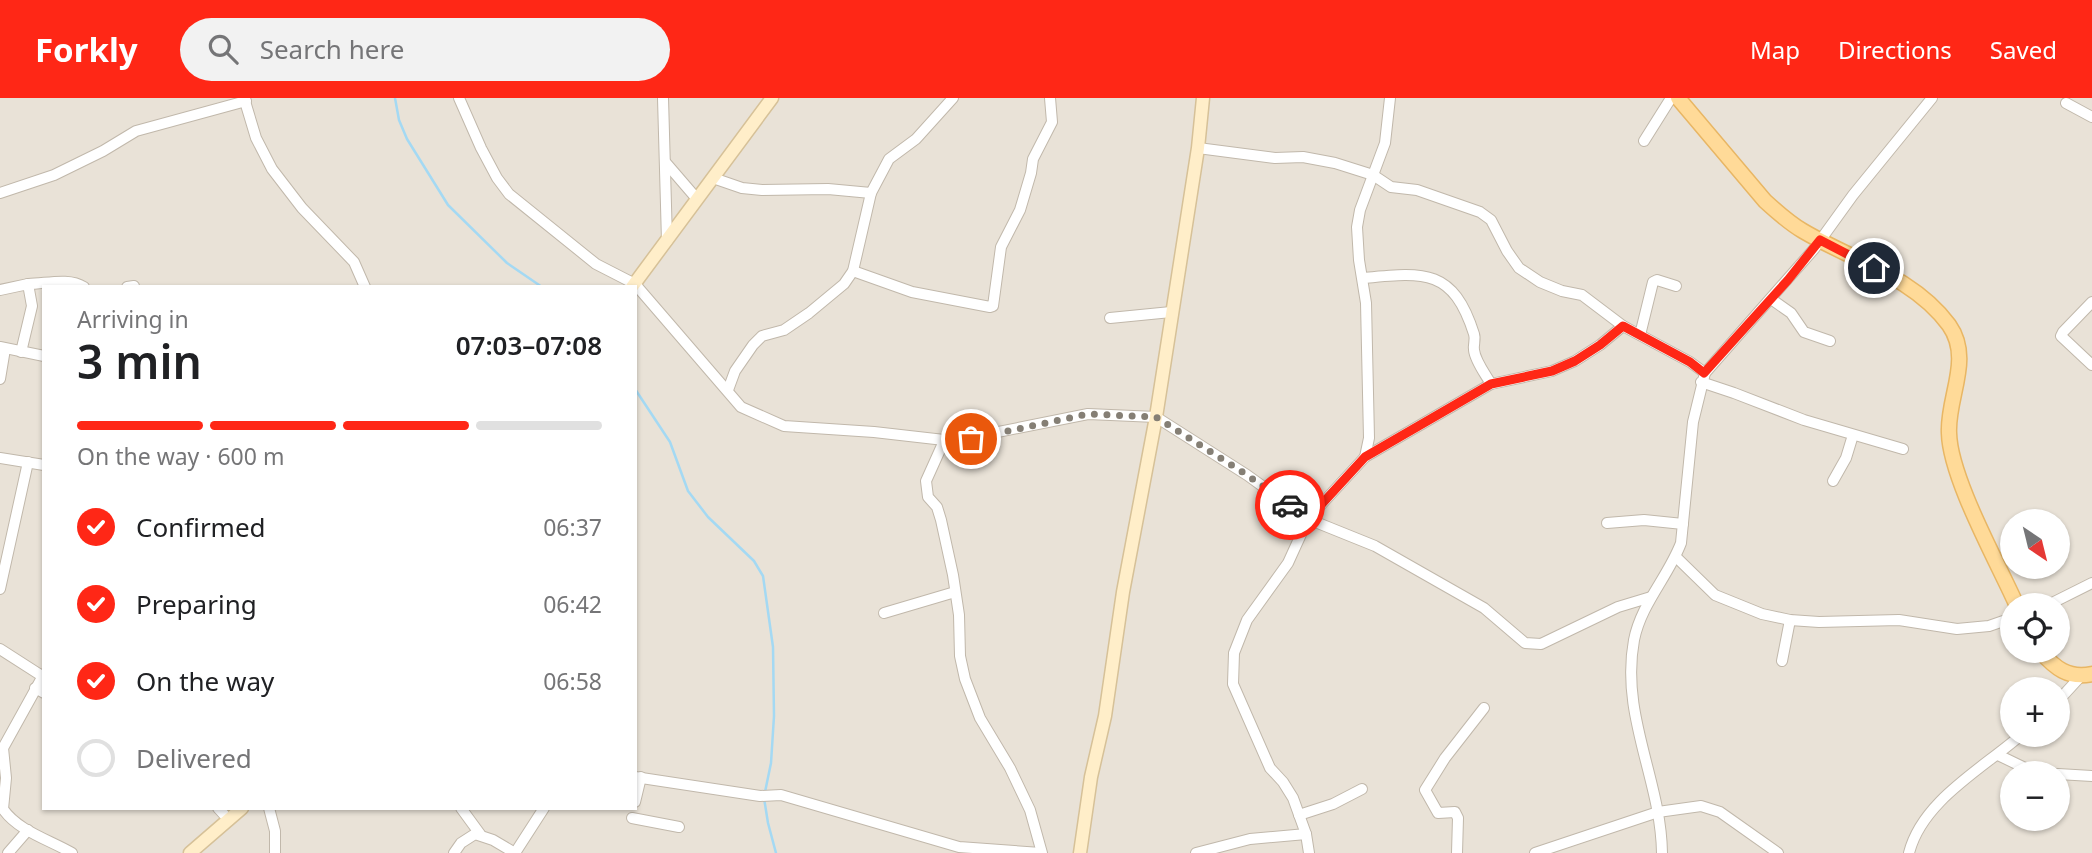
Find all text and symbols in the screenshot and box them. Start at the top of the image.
search box [180,18,670,81]
text: Forkly [35,27,138,72]
icon: search [204,30,242,68]
text: Search here [260,31,404,67]
text: Map [1750,33,1800,66]
text: Directions [1838,33,1952,66]
text: Saved [1990,33,2057,66]
pin [1844,238,1904,298]
icon: home [1855,249,1893,287]
text: Arriving in [77,303,189,335]
text: 07:03–07:08 [456,327,602,363]
text: 3 min [77,330,202,392]
pin [941,409,1001,469]
icon: bag [952,420,990,458]
text: On the way · 600 m [77,440,284,472]
courier [1255,470,1325,540]
icon: car [1271,486,1309,524]
icon: check [77,508,115,546]
text: Confirmed [136,509,266,545]
north arrow [2000,509,2070,579]
map controls [2000,509,2070,831]
text: 06:37 [543,511,602,543]
icon: check [77,585,115,623]
text: Preparing [136,586,257,622]
text: 06:42 [543,588,602,620]
button: locate [2000,593,2070,663]
icon: check [77,662,115,700]
text: On the way [136,663,274,699]
text: 06:58 [543,665,602,697]
button: + [2000,677,2070,747]
text: Delivered [136,740,252,776]
button: − [2000,761,2070,831]

